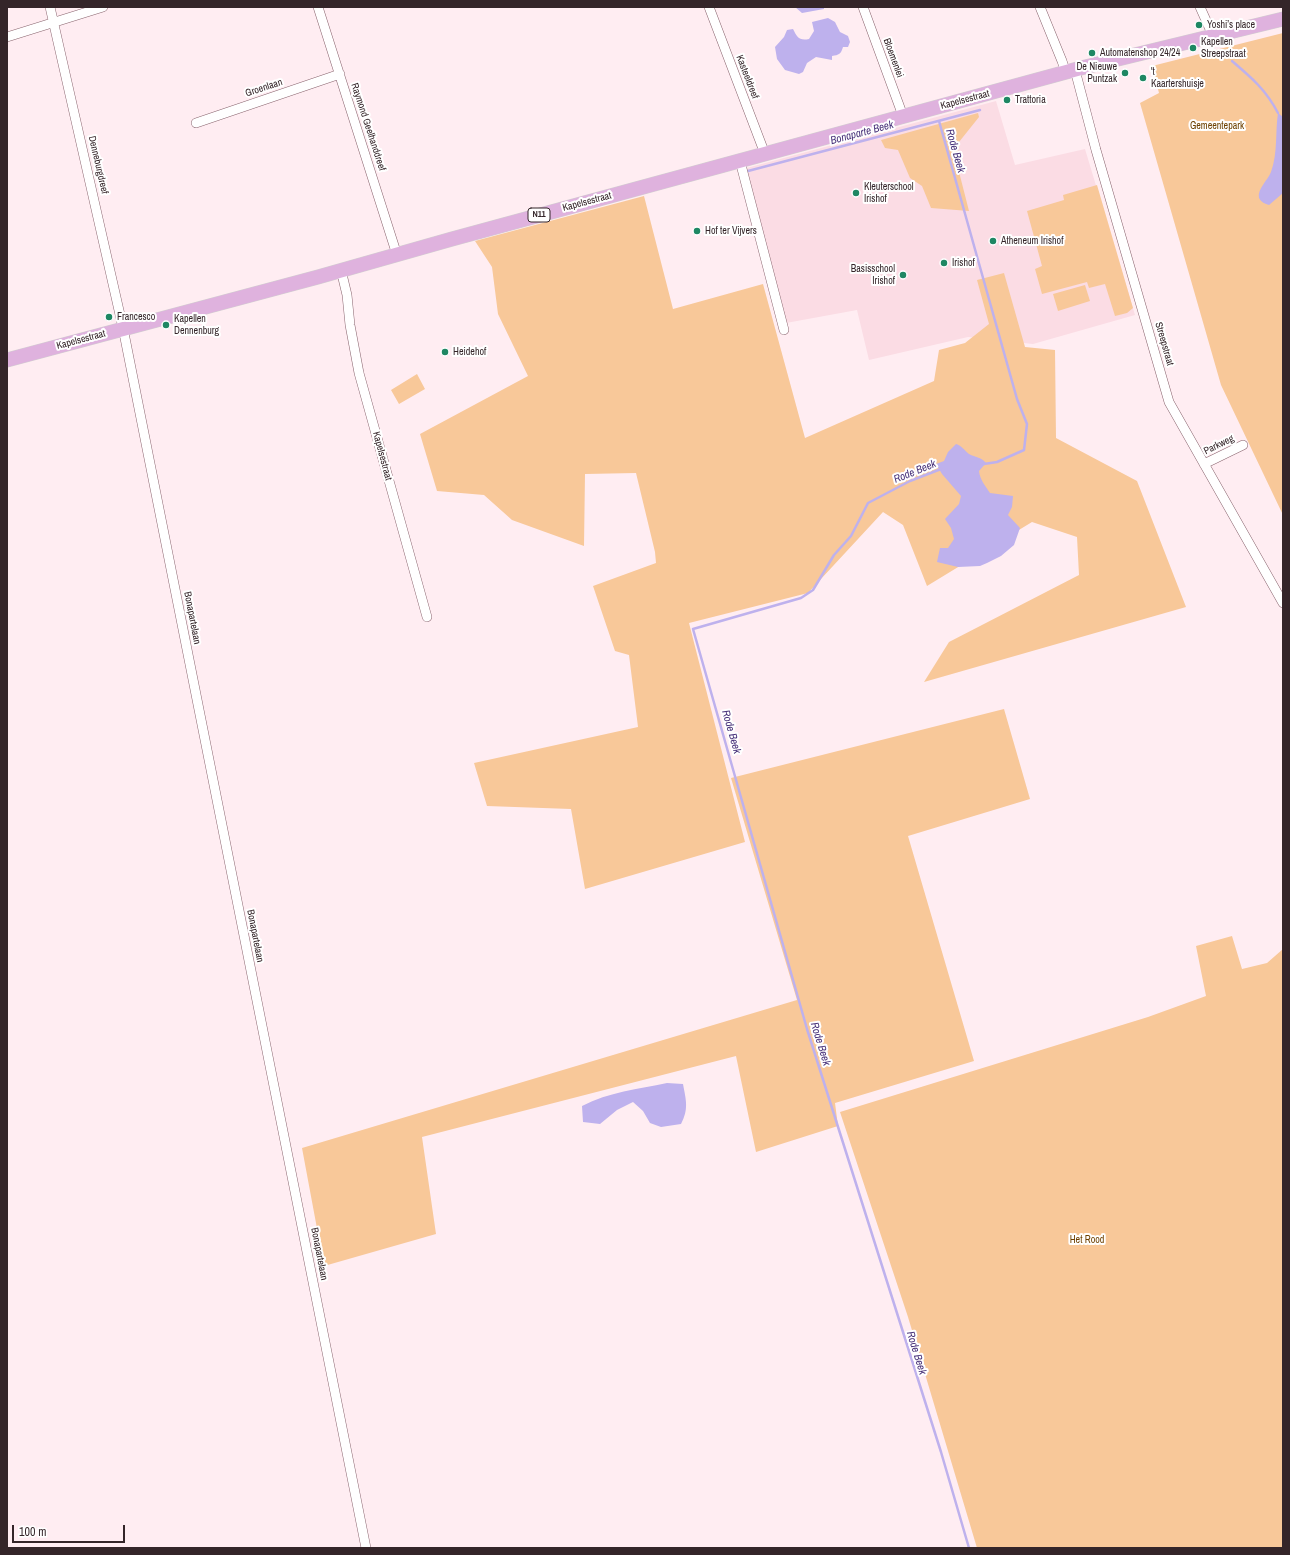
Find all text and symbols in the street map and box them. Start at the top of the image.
place label: Yoshi’s place [1207,19,1255,31]
marker: Yoshi’s place [1194,20,1204,30]
place label: Kapellen Streepstraat [1201,36,1246,60]
street label: Bloemenlei [880,37,906,79]
marker: Kapellen Streepstraat [1188,43,1198,53]
place label: Automatenshop 24/24 [1100,47,1180,59]
marker: Automatenshop 24/24 [1087,48,1097,58]
street label: Kasteeldreef [733,53,761,101]
place label: De Nieuwe Puntzak [1076,61,1117,84]
place label: 't Kaartershuisje [1151,66,1204,90]
marker: De Nieuwe Puntzak [1120,68,1130,78]
marker: 't Kaartershuisje [1138,73,1148,83]
street label: Groenlaan [244,76,284,100]
street label: Raymond Geelhanddreef [348,82,388,172]
street label: Kapelsestraat [939,88,991,112]
place label: Trattoria [1015,94,1046,106]
marker: Trattoria [1002,95,1012,105]
water label: Bonaparte Beek [829,118,895,148]
park label: Gemeentepark [1190,120,1244,132]
water label: Rode Beek [943,128,967,174]
street label: Denneburgdreef [85,135,111,195]
place label: Kleuterschool Irishof [864,181,914,204]
marker: Kleuterschool Irishof [851,188,861,198]
street label: Kapelsestraat [561,190,613,214]
road number: N11 [528,208,550,222]
place label: Hof ter Vijvers [705,225,757,237]
marker: Hof ter Vijvers [692,226,702,236]
place label: Atheneum Irishof [1001,235,1063,247]
marker: Atheneum Irishof [988,236,998,246]
place label: Irishof [952,257,975,269]
marker: Irishof [939,258,949,268]
place label: Basisschool Irishof [851,263,895,286]
marker: Basisschool Irishof [898,270,908,280]
place label: Francesco [117,311,155,323]
marker: Francesco [104,312,114,322]
place label: Kapellen Dennenburg [174,313,219,336]
marker: Kapellen Dennenburg [161,320,171,330]
street label: Streepstraat [1152,321,1176,367]
street label: Kapelsestraat [55,328,107,352]
place label: Heidehof [453,346,486,358]
marker: Heidehof [440,347,450,357]
street label: Kapelsestraat [370,430,394,482]
street label: Parkweg [1202,433,1236,457]
water label: Rode Beek [892,458,938,486]
street label: Bonapartelaan [181,591,203,645]
water label: Rode Beek [719,709,743,755]
street label: Bonapartelaan [244,909,266,963]
water label: Rode Beek [807,1021,833,1067]
street label: Bonapartelaan [308,1227,330,1281]
park label: Het Rood [1070,1234,1104,1246]
water label: Rode Beek [903,1330,929,1376]
scale bar [14,1517,127,1543]
text: 100 m [19,1524,46,1540]

